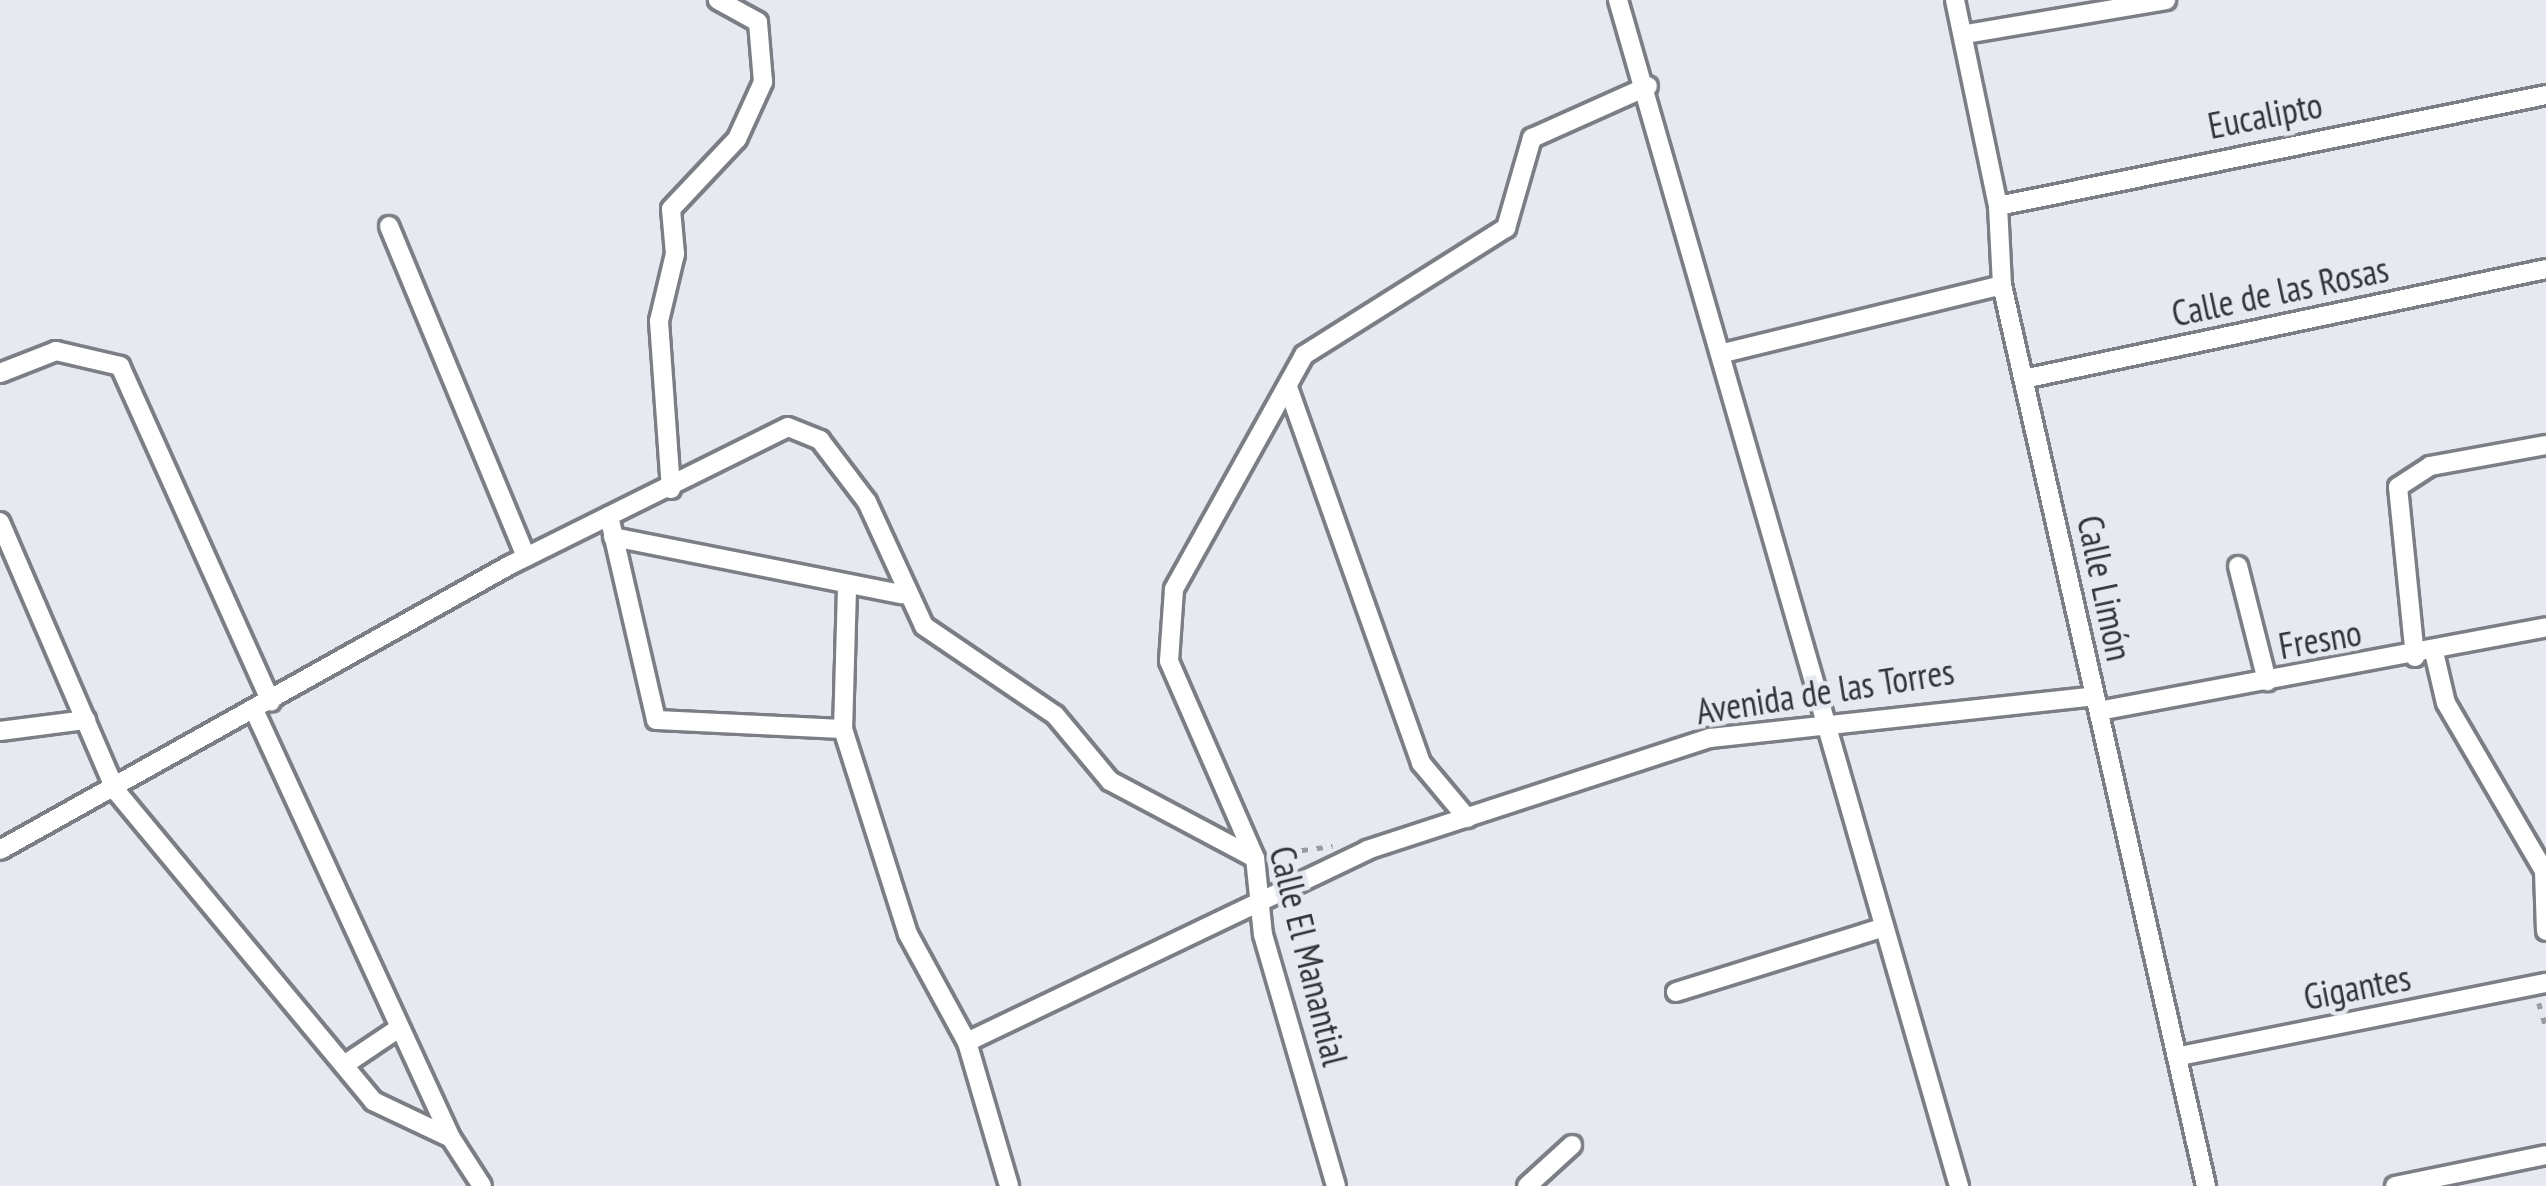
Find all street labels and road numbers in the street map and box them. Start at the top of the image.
street label: Eucalipto [2204,83,2326,147]
street label: Calle de las Rosas [2168,247,2392,335]
street label: Calle Limón [2069,511,2141,665]
street label: Fresno [2275,611,2365,667]
street label: Avenida de las Torres [1693,649,1957,733]
street label: Calle El Manantial [1261,842,1357,1070]
street label: Gigantes [2300,956,2414,1018]

